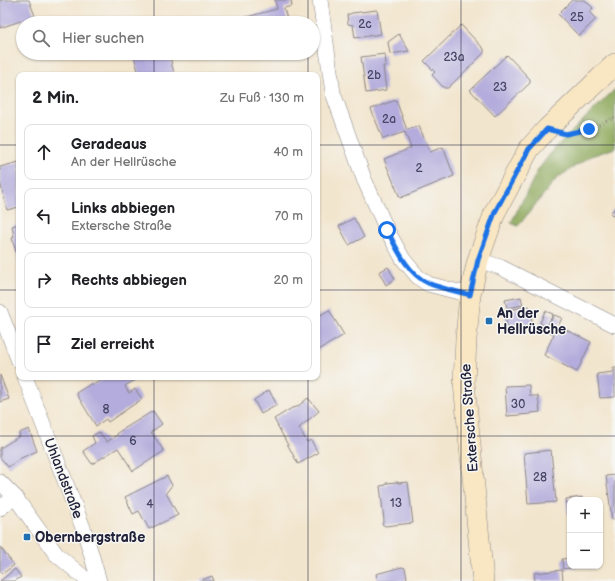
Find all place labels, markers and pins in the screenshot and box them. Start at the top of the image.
place label: An der Hellrüsche [496,305,566,338]
marker: An der Hellrüsche [484,316,494,326]
place label: Obernbergstraße [35,529,145,546]
marker: Obernbergstraße [22,532,32,542]

